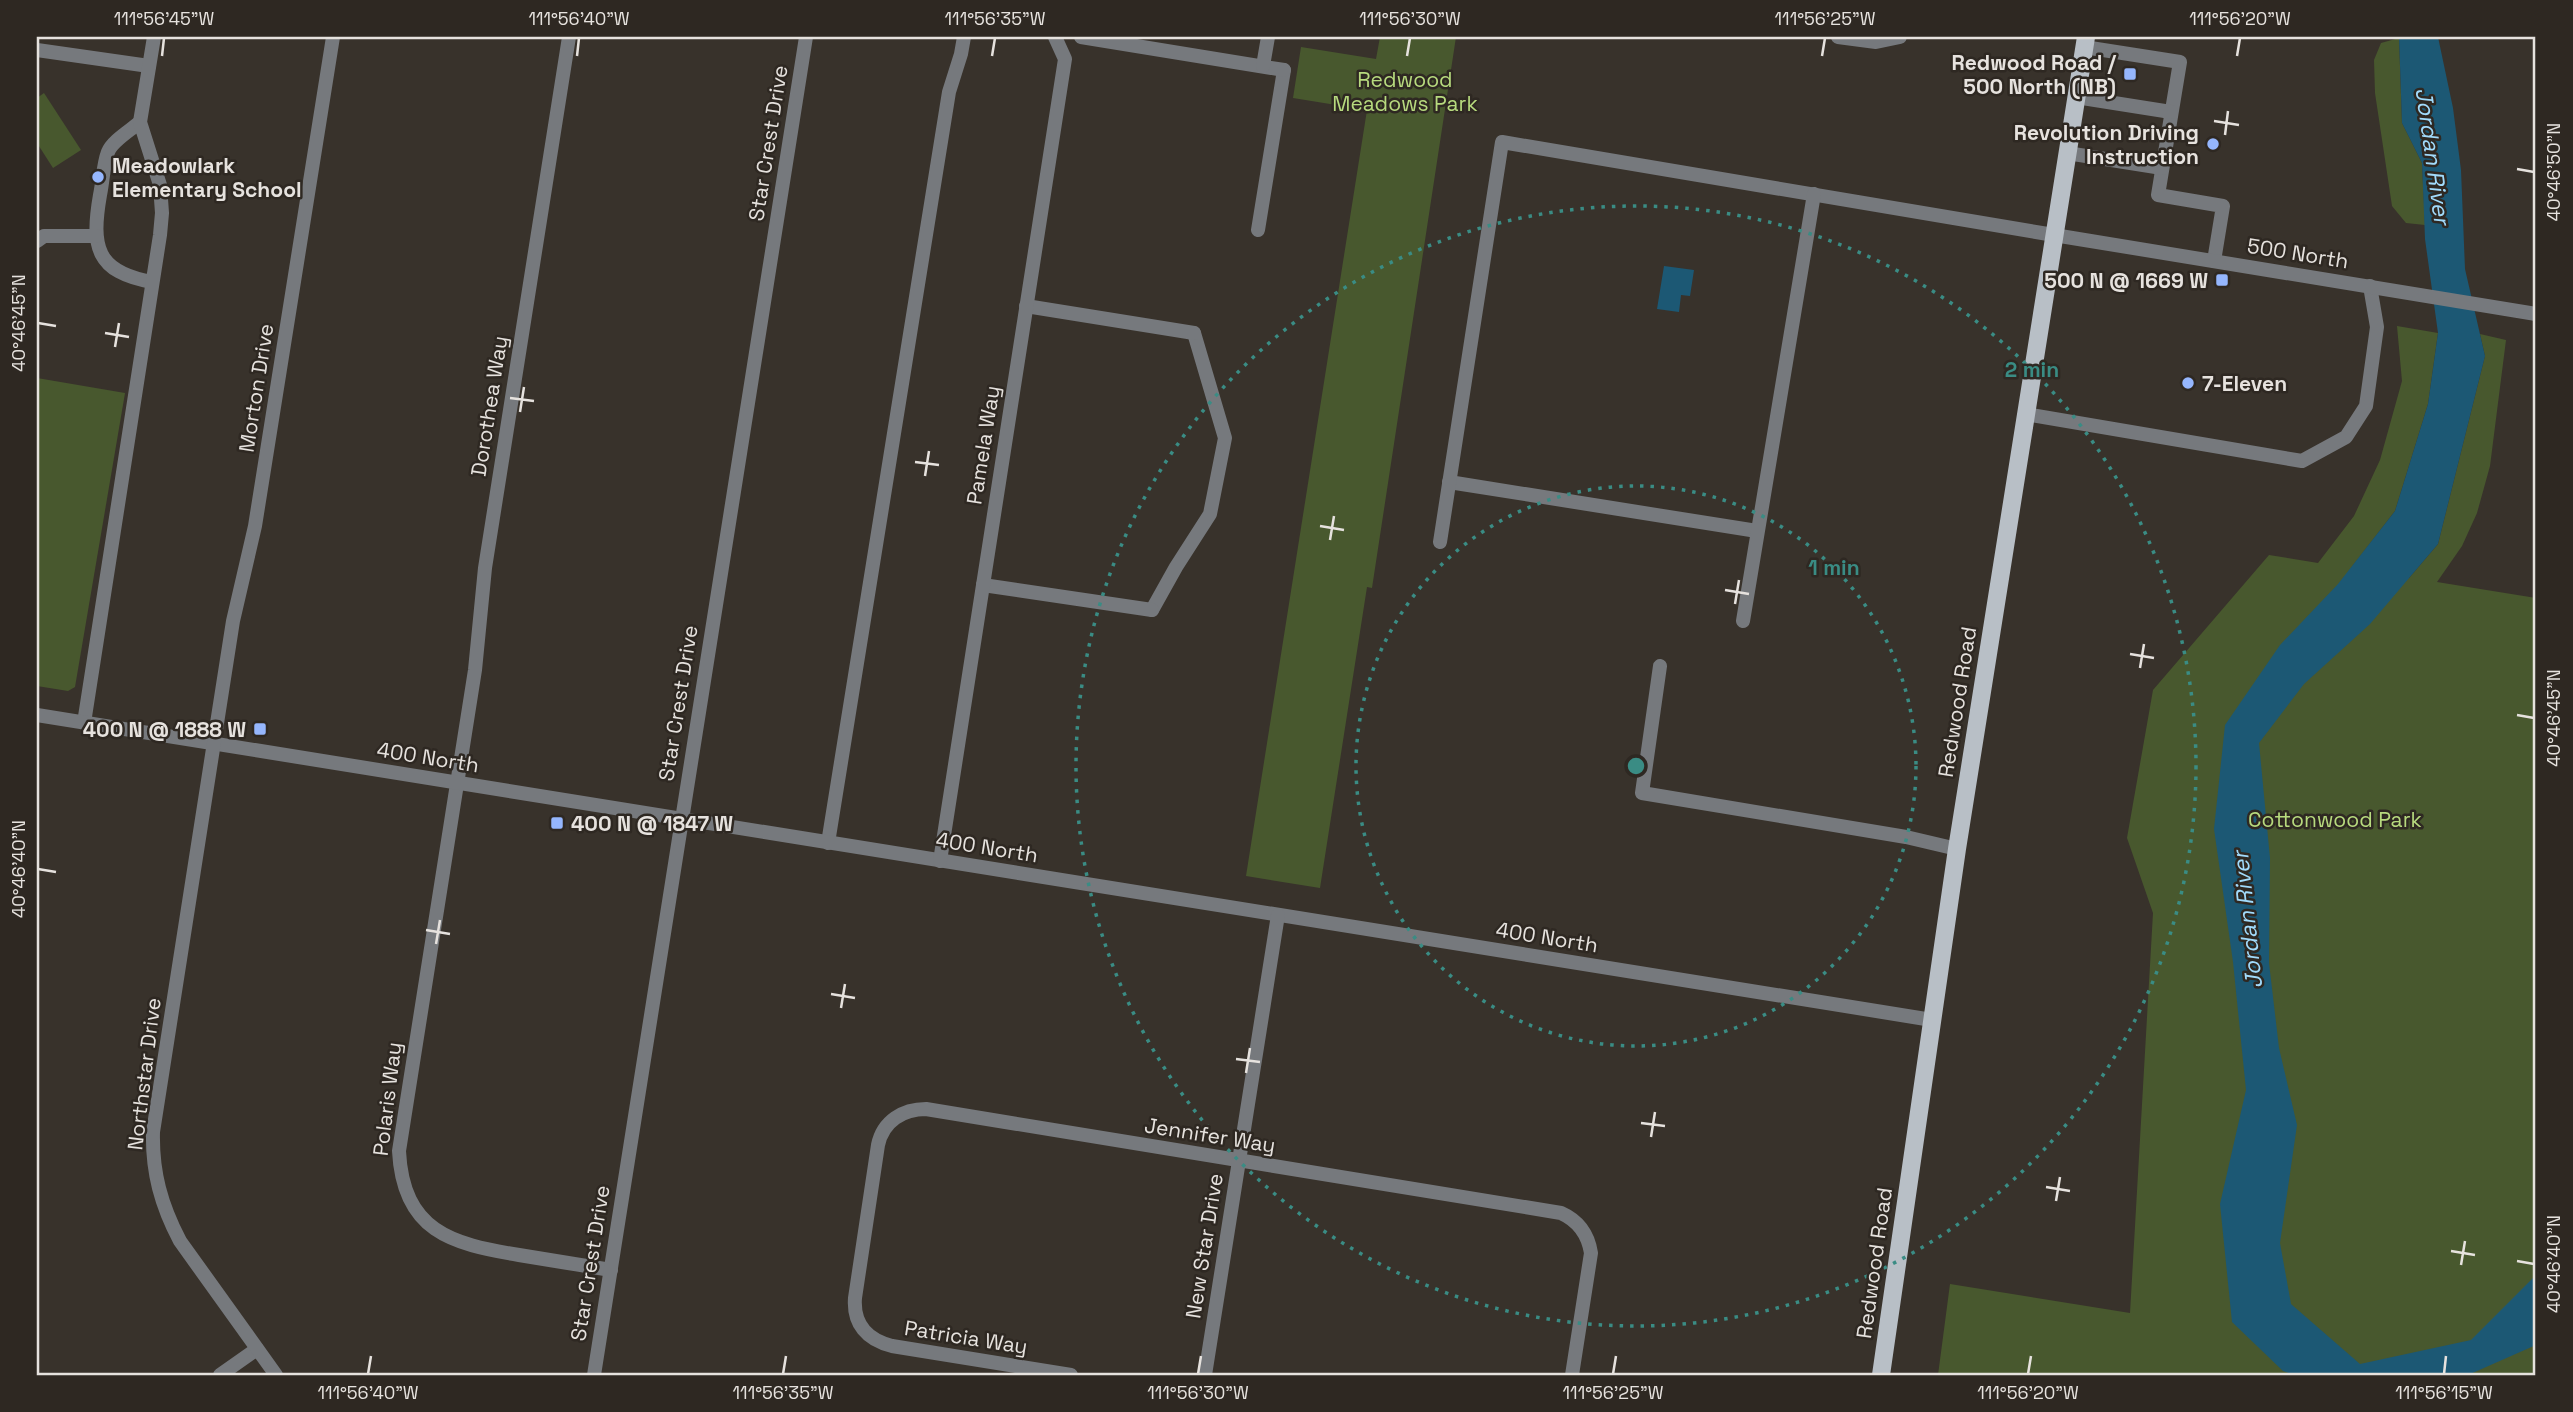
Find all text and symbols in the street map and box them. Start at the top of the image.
text: 111°56'45"W [114,7,214,30]
text: 111°56'40"W [528,7,630,30]
text: 111°56'35"W [945,7,1046,30]
text: 111°56'30"W [1359,7,1461,30]
text: 111°56'25"W [1775,7,1876,30]
text: 111°56'20"W [2189,7,2291,30]
place label: Redwood Road / 500 North (NB) [1951,49,2117,100]
street label: Star Crest Drive [742,63,794,223]
park label: Redwood Meadows Park [1332,66,1478,117]
marker: Redwood Road / 500 North (NB) [2122,66,2138,82]
water label: Jordan River [2409,86,2458,229]
place label: Revolution Driving Instruction [2014,119,2199,170]
text: 40°46'50"N [2542,123,2565,221]
marker: Revolution Driving Instruction [2205,136,2221,152]
place label: Meadowlark Elementary School [112,152,302,203]
marker: Meadowlark Elementary School [90,169,106,185]
street label: 500 North [2245,232,2351,274]
place label: 500 N @ 1669 W [2044,267,2208,294]
marker: 500 N @ 1669 W [2214,272,2230,288]
text: 40°46'45"N [7,274,30,372]
street label: Morton Drive [233,322,279,454]
street label: Dorothea Way [465,334,513,478]
text: 2 min [2005,356,2059,383]
place label: 7-Eleven [2202,370,2287,397]
marker: 7-Eleven [2180,375,2196,391]
street label: Pamela Way [960,384,1006,506]
text: 1 min [1808,554,1860,581]
street label: Star Crest Drive [652,623,704,783]
street label: Redwood Road [1932,625,1982,779]
text: 40°46'45"N [2542,669,2565,767]
place label: 400 N @ 1888 W [83,716,246,743]
marker: 400 N @ 1888 W [252,721,268,737]
street label: 400 North [375,736,481,778]
centre of rings [1624,754,1648,778]
park label: Cottonwood Park [2248,806,2422,833]
place label: 400 N @ 1847 W [571,810,733,837]
marker: 400 N @ 1847 W [549,815,565,831]
text: 40°46'40"N [7,820,30,918]
street label: 400 North [934,826,1040,868]
water label: Jordan River [2225,848,2269,990]
street label: 400 North [1494,916,1600,958]
street label: Northstar Drive [121,996,167,1152]
street label: Polaris Way [367,1040,407,1158]
street label: Jennifer Way [1142,1111,1278,1159]
street label: New Star Drive [1179,1172,1229,1320]
street label: Star Crest Drive [564,1183,616,1343]
street label: Redwood Road [1850,1186,1898,1340]
text: 40°46'40"N [2542,1215,2565,1313]
street label: Patricia Way [902,1314,1030,1360]
text: 111°56'40"W [317,1381,419,1404]
text: 111°56'35"W [733,1381,834,1404]
text: 111°56'30"W [1147,1381,1249,1404]
text: 111°56'25"W [1563,1381,1664,1404]
text: 111°56'20"W [1977,1381,2079,1404]
text: 111°56'15"W [2395,1381,2493,1404]

